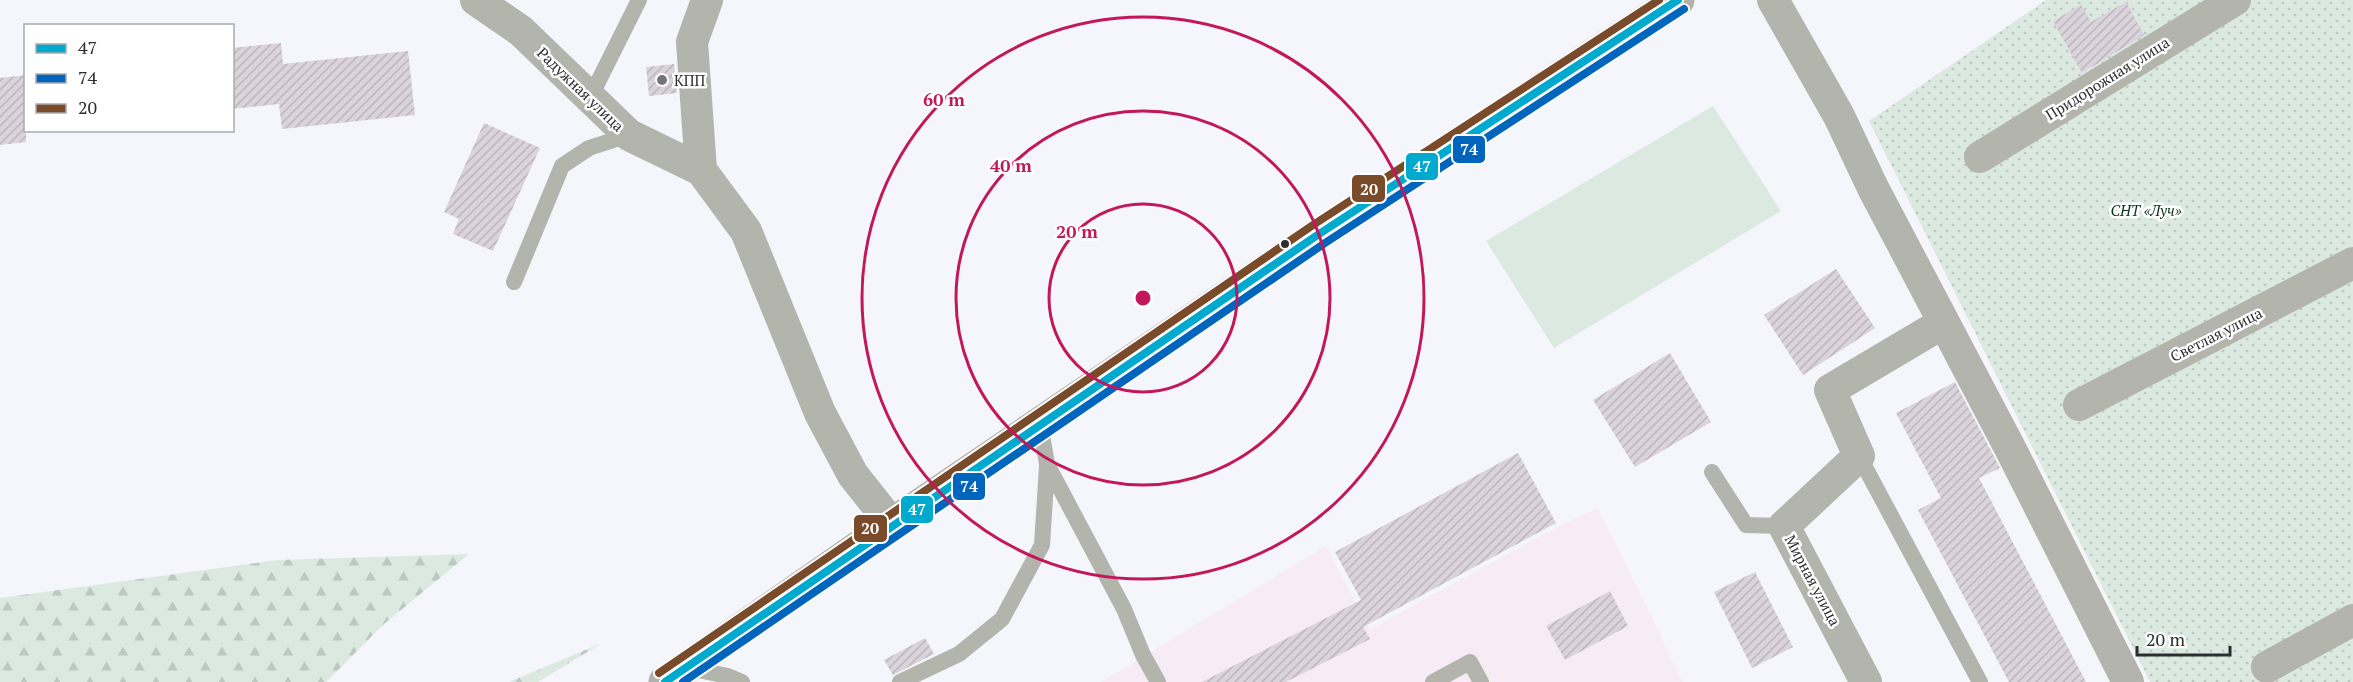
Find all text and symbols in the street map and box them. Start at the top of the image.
legend [24,24,234,132]
street label: Придорожная улица [2041,32,2173,124]
text: 47 [78,35,97,59]
street label: Радужная улица [533,42,629,136]
text: 74 [78,65,98,89]
place label: КПП [674,70,705,90]
marker: КПП [655,73,669,87]
text: 60 m [923,87,965,111]
text: 20 [78,95,97,119]
line badge: 74 [1452,135,1486,164]
text: 74 [1460,138,1478,160]
line badge: 47 [1405,152,1439,181]
text: 40 m [990,153,1032,177]
text: 47 [1413,155,1431,177]
line badge: 20 [1351,174,1386,203]
text: 20 [1360,178,1378,200]
park label: СНТ «Луч» [2110,200,2182,220]
text: 20 m [1056,219,1098,243]
unlabelled marker [1279,238,1291,250]
centre of rings [1133,288,1153,308]
street label: Светлая улица [2167,302,2266,366]
line badge: 74 [952,472,986,501]
text: 74 [960,475,978,497]
line badge: 47 [900,495,934,524]
text: 47 [908,498,926,520]
line badge: 20 [853,514,888,543]
text: 20 [861,517,879,539]
street label: Мирная улица [1781,531,1846,629]
scale bar [2137,619,2230,657]
text: 20 m [2146,627,2186,651]

